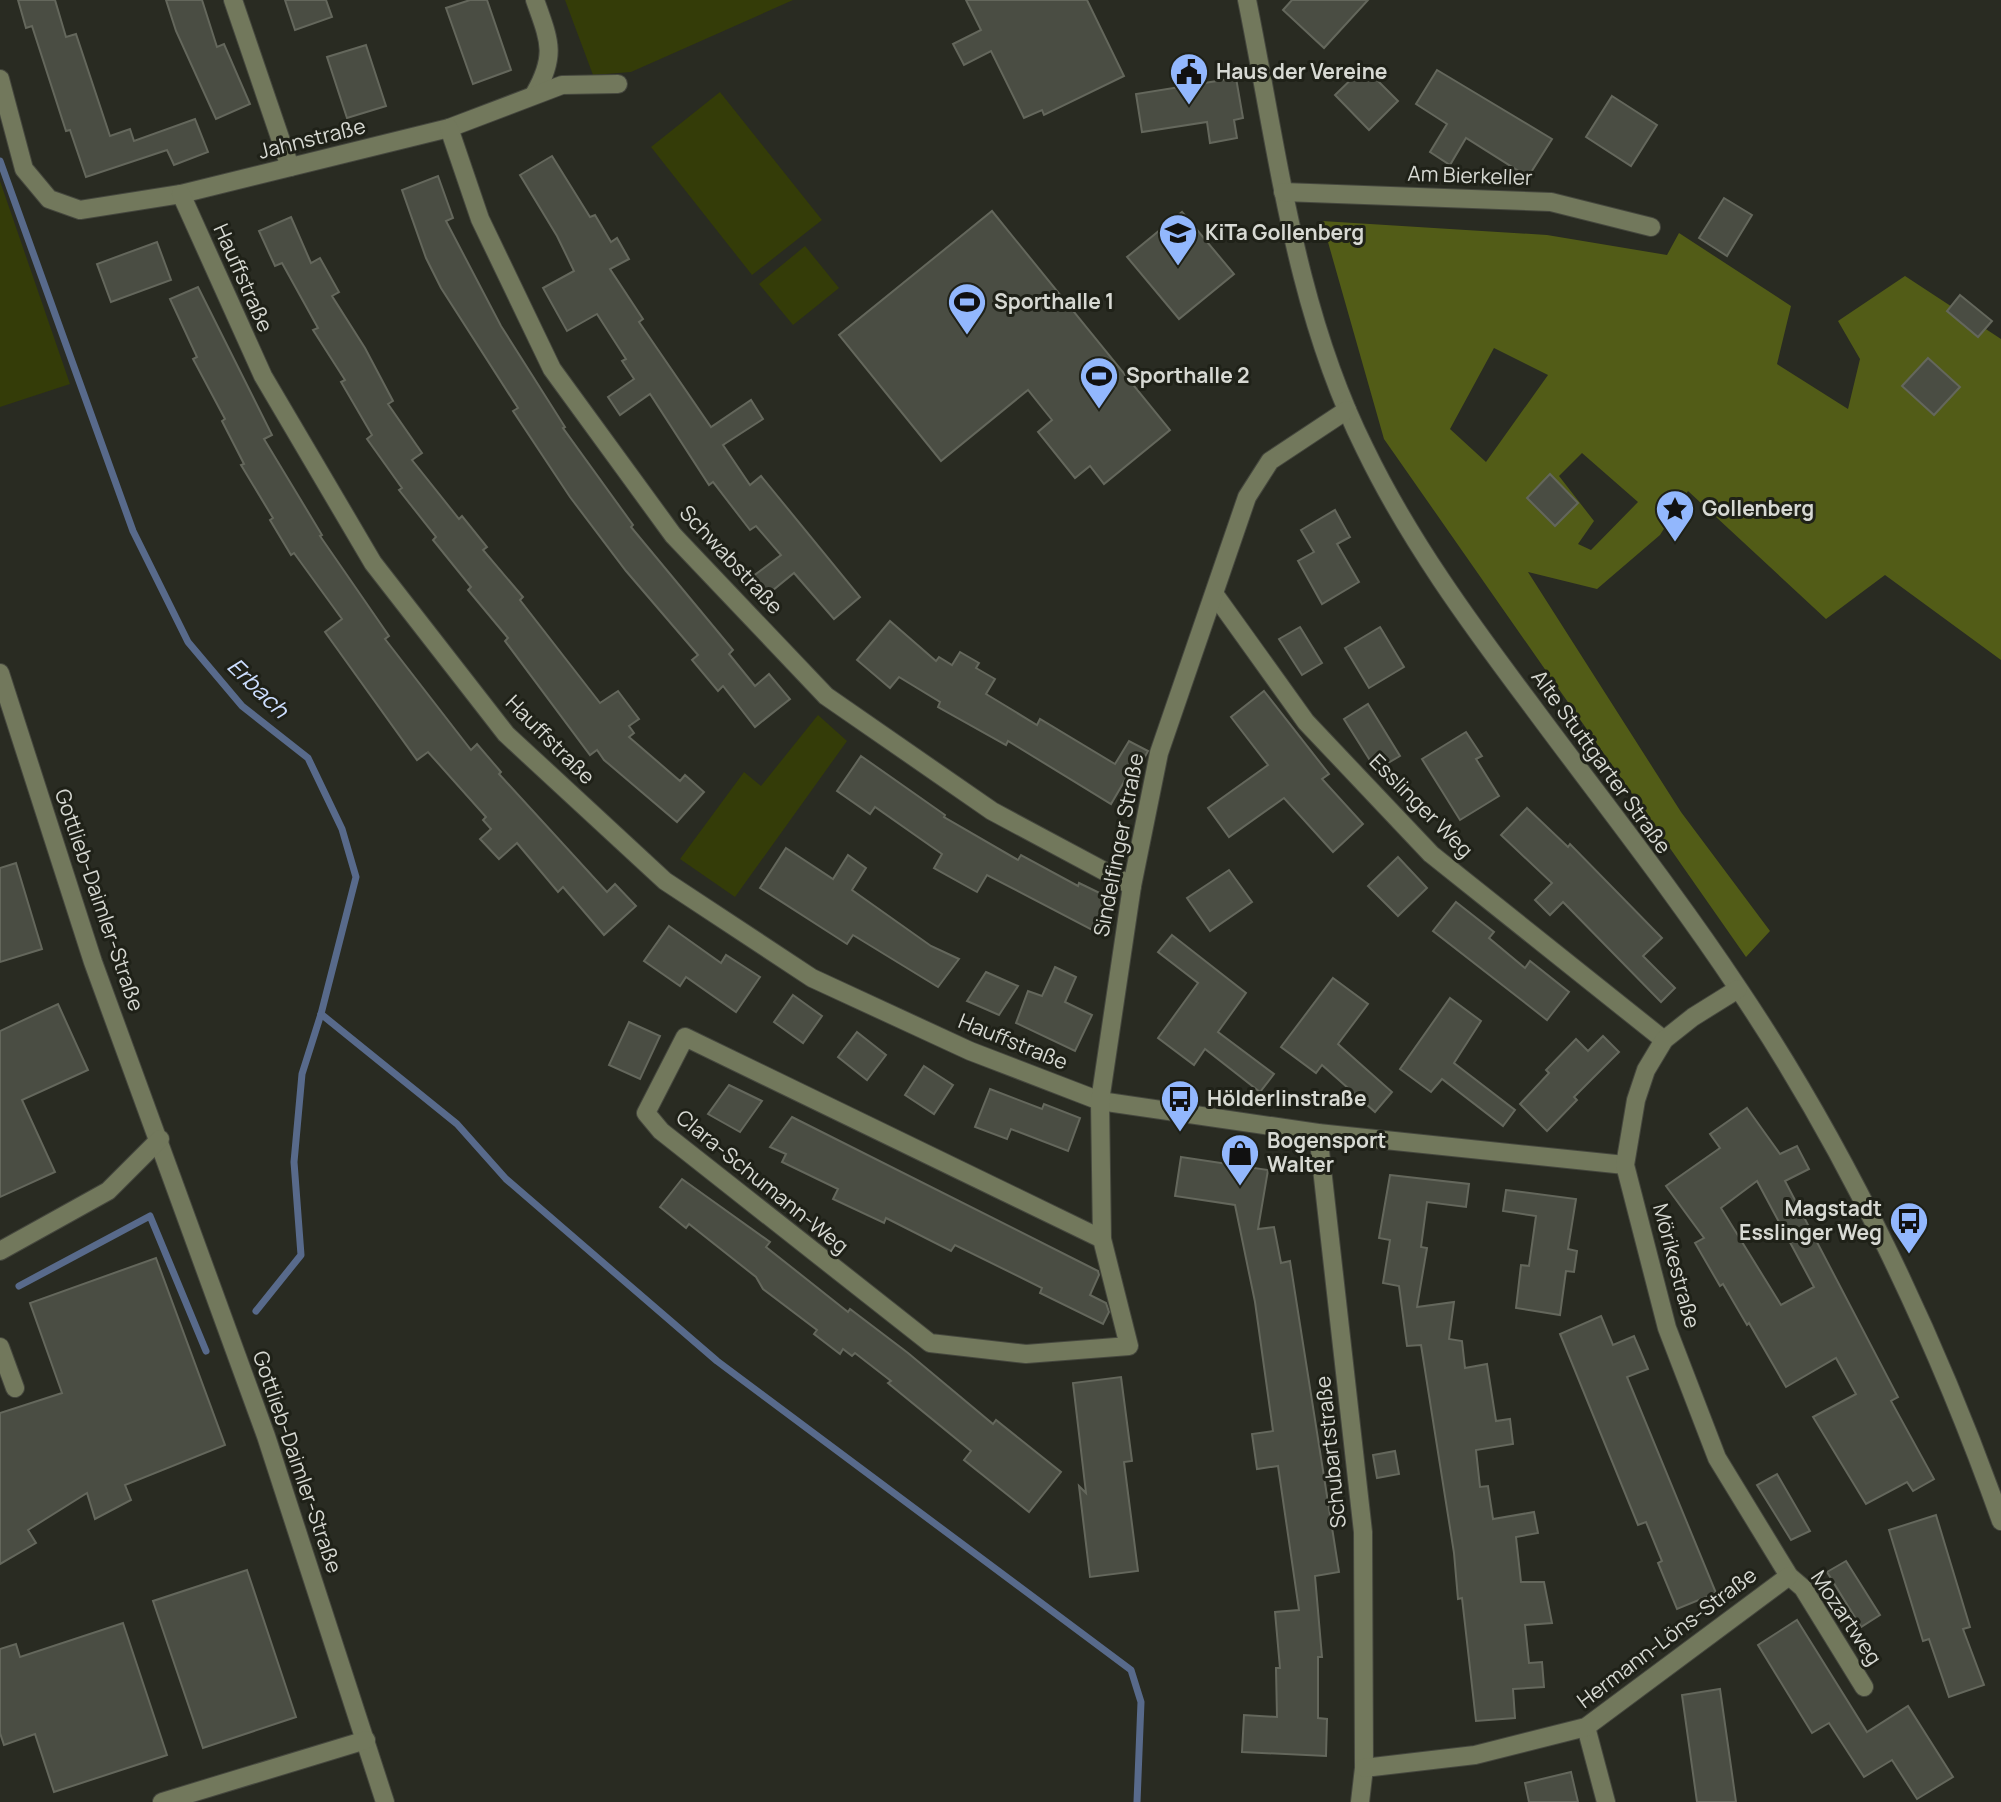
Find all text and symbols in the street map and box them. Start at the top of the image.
public building icon: Haus der Vereine [1168,51,1210,106]
place label: Haus der Vereine [1216,57,1387,85]
street label: Jahnstraße [255,111,368,165]
street label: Am Bierkeller [1407,159,1533,191]
school or university icon: KiTa Gollenberg [1157,212,1199,267]
place label: KiTa Gollenberg [1205,218,1364,246]
street label: Hauffstraße [208,219,280,336]
sports icon: Sporthalle 1 [946,281,988,336]
place label: Sporthalle 1 [994,287,1114,315]
sports icon: Sporthalle 2 [1078,355,1120,410]
place label: Sporthalle 2 [1126,361,1250,389]
place icon: Gollenberg [1654,488,1696,543]
place label: Gollenberg [1702,494,1814,522]
street label: Schwabstraße [674,499,790,620]
water label: Erbach [221,650,297,725]
street label: Alte Stuttgarter Straße [1526,664,1678,859]
street label: Hauffstraße [500,689,601,790]
street label: Esslinger Weg [1364,747,1480,863]
street label: Sindelfinger Straße [1086,751,1150,939]
street label: Gottlieb-Daimler-Straße [49,785,151,1014]
street label: Hauffstraße [955,1006,1072,1076]
bus stop icon: Hölderlinstraße [1159,1078,1201,1133]
place label: Hölderlinstraße [1207,1084,1367,1112]
street label: Clara-Schumann-Weg [671,1103,855,1259]
place label: Bogensport Walter [1267,1126,1386,1178]
shop icon: Bogensport Walter [1219,1132,1261,1187]
place label: Magstadt Esslinger Weg [1739,1194,1882,1246]
street label: Mörikestraße [1647,1200,1707,1331]
bus stop icon: Magstadt Esslinger Weg [1888,1200,1930,1255]
street label: Gottlieb-Daimler-Straße [247,1347,349,1576]
street label: Schubartstraße [1308,1375,1352,1530]
street label: Hermann-Löns-Straße [1571,1560,1762,1714]
street label: Mozartweg [1805,1565,1889,1670]

